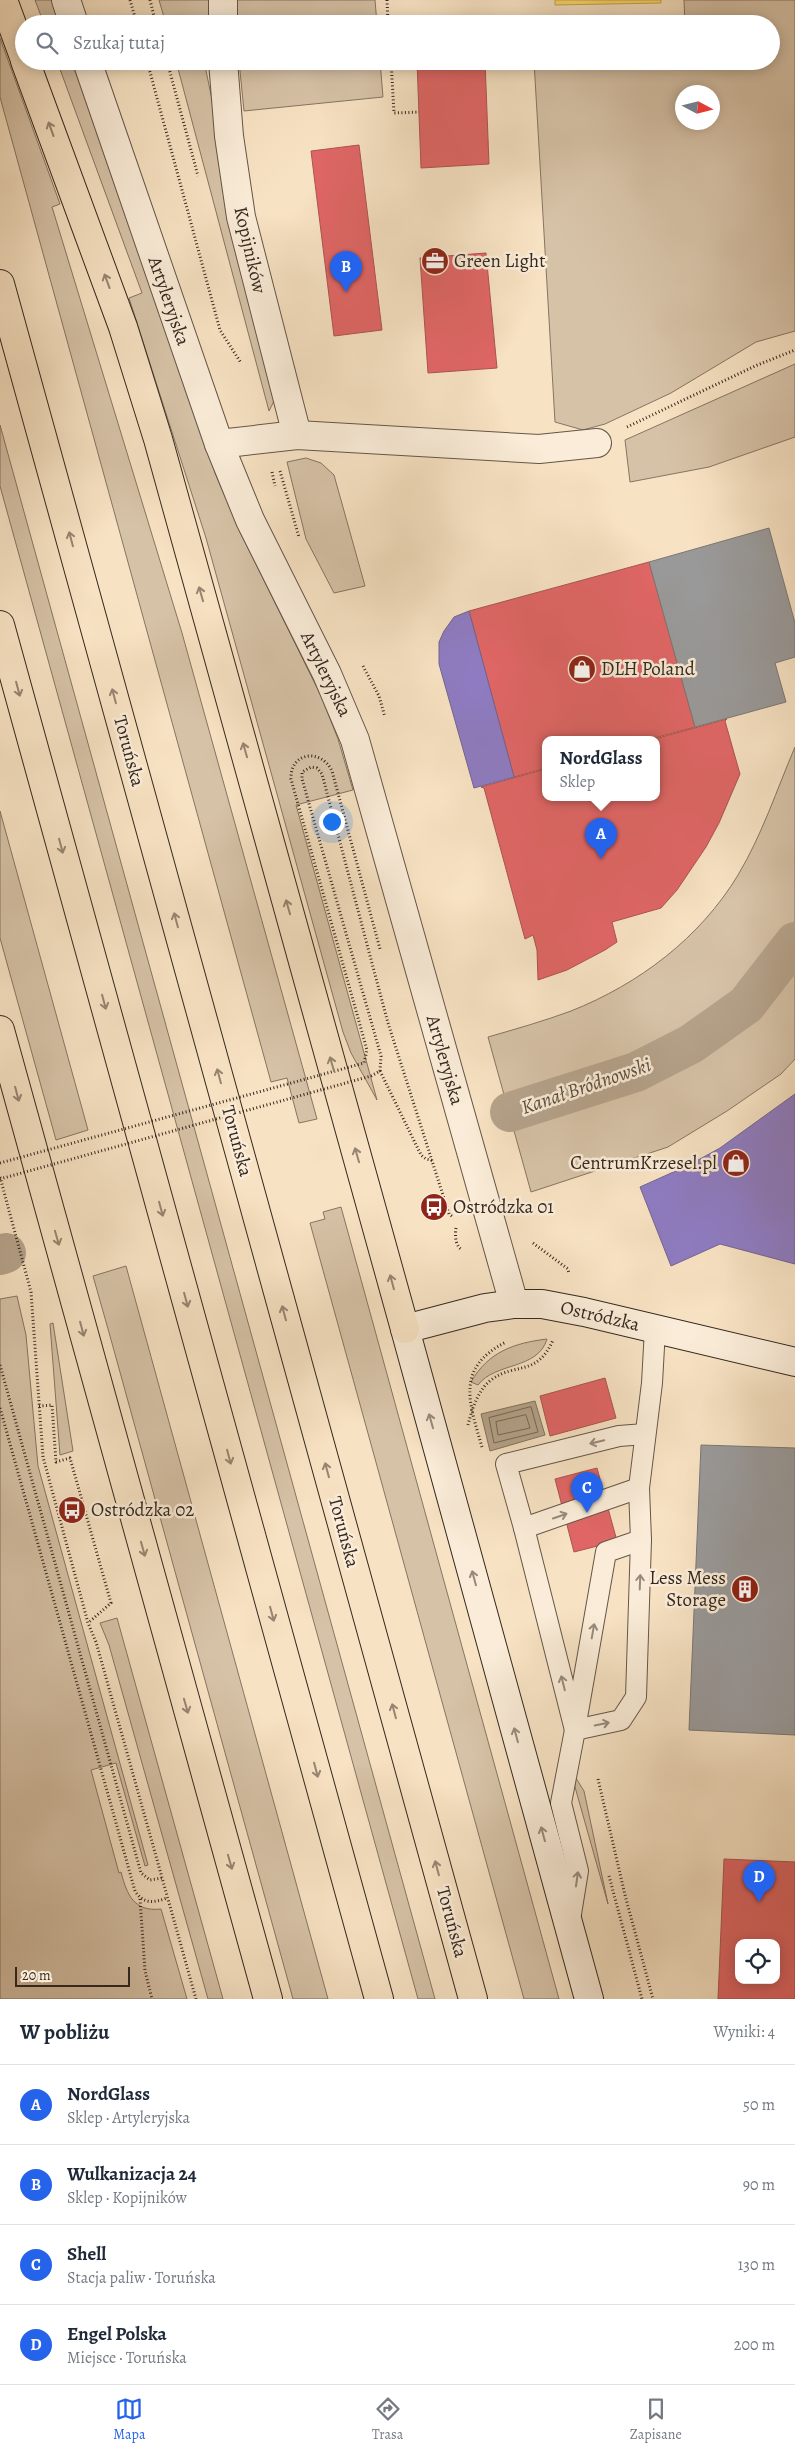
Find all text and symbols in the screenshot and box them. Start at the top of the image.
search box [15,15,780,70]
icon: search [33,29,61,57]
text: Szukaj tutaj [73,30,165,56]
north arrow [675,85,720,130]
one-way arrow [46,122,55,137]
street label: Kopijników [227,204,273,297]
office icon: Green Light [420,246,450,276]
place label: Green Light [454,248,546,274]
pin: B [330,251,362,292]
street label: Artyleryjska [141,252,196,349]
one-way arrow [102,274,111,290]
one-way arrow [65,532,75,548]
one-way arrow [196,586,205,602]
street label: Artyleryjska [294,626,358,721]
shop icon: DLH Poland [567,654,597,684]
place label: DLH Poland [601,656,696,682]
one-way arrow [13,681,23,697]
one-way arrow [108,688,118,704]
street label: Toruńska [107,713,151,790]
popup [542,736,660,801]
one-way arrow [239,743,249,759]
text: NordGlass [560,745,643,771]
text: Sklep [560,771,595,793]
your location [319,809,345,835]
pin: A [585,818,617,859]
one-way arrow [57,837,66,853]
one-way arrow [283,899,293,915]
one-way arrow [170,912,180,928]
one-way arrow [100,994,109,1010]
street label: Artyleryjska [420,1011,470,1108]
water label: Kanał Bródnowski [518,1051,654,1121]
one-way arrow [326,1056,336,1072]
one-way arrow [214,1069,223,1085]
one-way arrow [13,1085,23,1101]
street label: Toruńska [215,1103,259,1180]
one-way arrow [352,1147,362,1163]
shop icon: CentrumKrzesel.pl [721,1148,751,1178]
place label: CentrumKrzesel.pl [570,1150,717,1176]
bus stop icon: Ostródzka 01 [419,1192,449,1222]
place label: Ostródzka 01 [453,1194,554,1220]
one-way arrow [157,1201,166,1217]
one-way arrow [53,1229,62,1245]
one-way arrow [387,1275,397,1291]
one-way arrow [182,1292,191,1308]
street label: Ostródzka [558,1294,642,1338]
one-way arrow [278,1306,288,1322]
one-way arrow [78,1321,88,1337]
one-way arrow [425,1414,435,1430]
one-way arrow [590,1438,606,1447]
one-way arrow [225,1448,235,1464]
one-way arrow [322,1463,331,1479]
pin: C [571,1472,603,1513]
street label: Toruńska [322,1494,366,1571]
bus stop icon: Ostródzka 02 [57,1495,87,1525]
place label: Ostródzka 02 [91,1497,194,1523]
one-way arrow [552,1511,567,1520]
one-way arrow [138,1541,148,1557]
place label: Less Mess Storage [649,1565,726,1613]
one-way arrow [468,1571,478,1587]
one-way arrow [635,1574,645,1590]
building icon: Less Mess Storage [730,1574,760,1604]
one-way arrow [268,1605,278,1621]
one-way arrow [588,1623,598,1639]
one-way arrow [558,1675,567,1691]
one-way arrow [182,1697,192,1713]
one-way arrow [388,1703,398,1719]
one-way arrow [594,1719,610,1729]
one-way arrow [511,1727,521,1743]
one-way arrow [311,1762,321,1778]
one-way arrow [538,1826,548,1842]
one-way arrow [225,1854,235,1870]
one-way arrow [432,1860,441,1876]
pin: D [743,1861,775,1902]
one-way arrow [572,1871,582,1887]
street label: Toruńska [430,1884,474,1961]
map controls [735,1939,780,1984]
button: locate [735,1939,780,1984]
scale bar [15,1964,130,1987]
text: 20 m [22,1966,51,1985]
text: W pobliżu [20,2018,109,2046]
text: Wyniki: 4 [713,2021,775,2043]
text: NordGlass [67,2081,150,2107]
text: A [31,2094,41,2116]
text: 50 m [743,2094,775,2116]
text: Sklep · Artyleryjska [67,2107,190,2129]
text: Wulkanizacja 24 [67,2161,197,2187]
text: B [31,2174,41,2196]
text: 90 m [743,2174,775,2196]
text: Sklep · Kopijników [67,2187,187,2209]
text: Shell [67,2241,106,2267]
text: C [31,2254,41,2276]
text: 130 m [738,2254,775,2276]
text: Stacja paliw · Toruńska [67,2267,216,2289]
text: Engel Polska [67,2321,167,2347]
text: D [30,2334,42,2356]
text: 200 m [734,2334,775,2356]
text: Miejsce · Toruńska [67,2347,187,2369]
tab: Mapa [113,2395,145,2444]
tab: Trasa [372,2395,403,2444]
tab: Zapisane [630,2395,682,2444]

